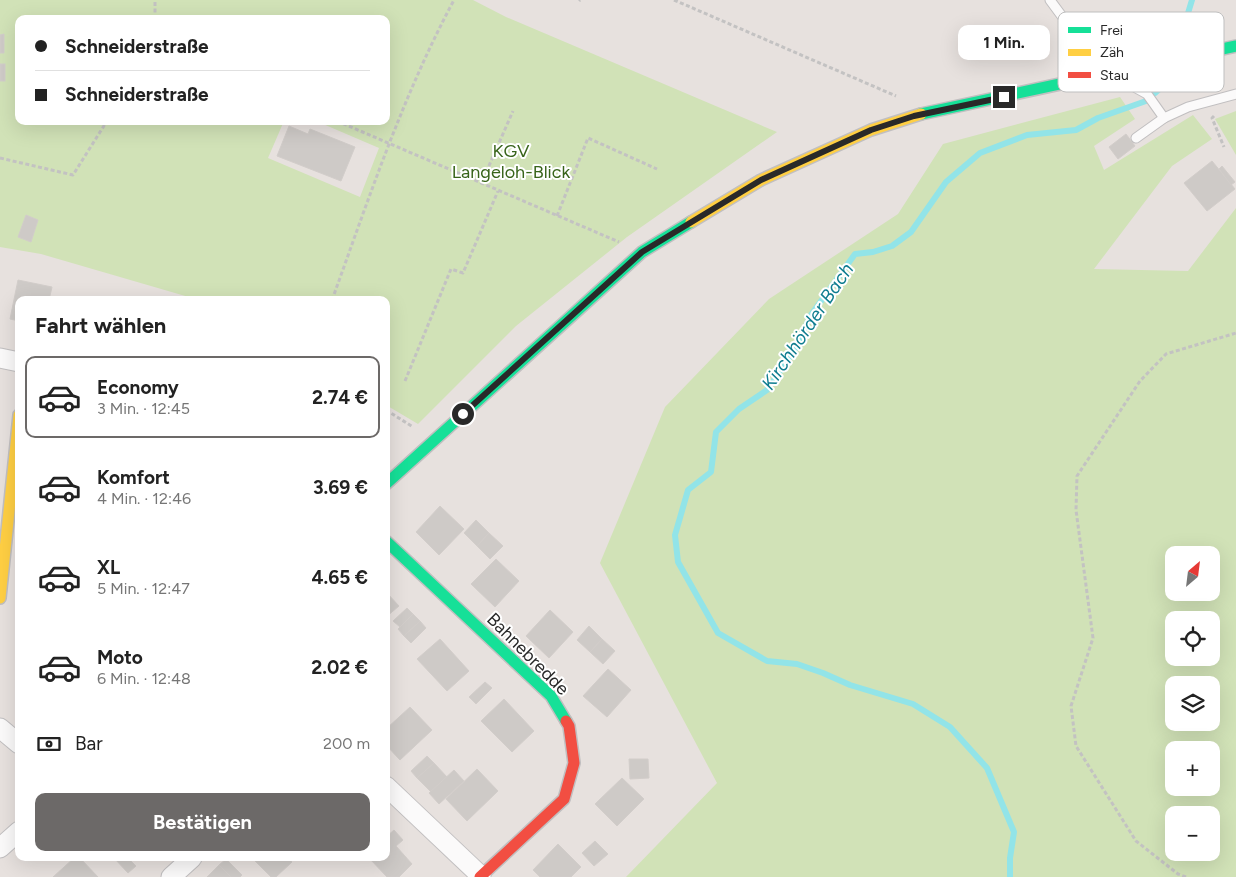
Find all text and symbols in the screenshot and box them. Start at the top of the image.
legend [1058,12,1224,92]
text: Frei [1100,22,1123,39]
callout: 1 Min. [958,24,1050,59]
text: 1 Min. [983,33,1025,52]
text: Schneiderstraße [65,35,209,58]
text: Zäh [1100,44,1124,61]
text: Stau [1100,67,1129,84]
text: Schneiderstraße [65,83,209,106]
route end [993,86,1015,108]
park label: KGV Langeloh-Blick [452,140,571,183]
water label: Kirchhörder Bach [757,258,859,394]
text: Fahrt wählen [35,312,166,339]
icon: car [37,375,82,420]
text: Economy [97,376,179,399]
text: 2.74 € [312,386,368,409]
text: 3 Min. · 12:45 [97,399,190,418]
route start [452,403,474,425]
icon: car [37,465,82,510]
text: Komfort [97,466,170,489]
text: 3.69 € [313,476,368,499]
text: 4 Min. · 12:46 [97,489,191,508]
north arrow [1165,546,1220,601]
map controls [1165,546,1220,861]
icon: car [37,555,82,600]
text: XL [97,556,120,579]
text: 4.65 € [311,566,368,589]
text: 5 Min. · 12:47 [97,579,190,598]
street label: Bahnebredde [482,608,574,700]
button: locate [1165,611,1220,666]
icon: car [37,645,82,690]
text: Moto [97,646,143,669]
text: 2.02 € [311,656,368,679]
text: 6 Min. · 12:48 [97,669,191,688]
button: layers [1165,676,1220,731]
icon: cash [35,730,63,758]
text: Bar [75,732,103,755]
text: 200 m [323,734,370,753]
button: + [1165,741,1220,796]
button: Bestätigen [35,793,370,851]
button: − [1165,806,1220,861]

